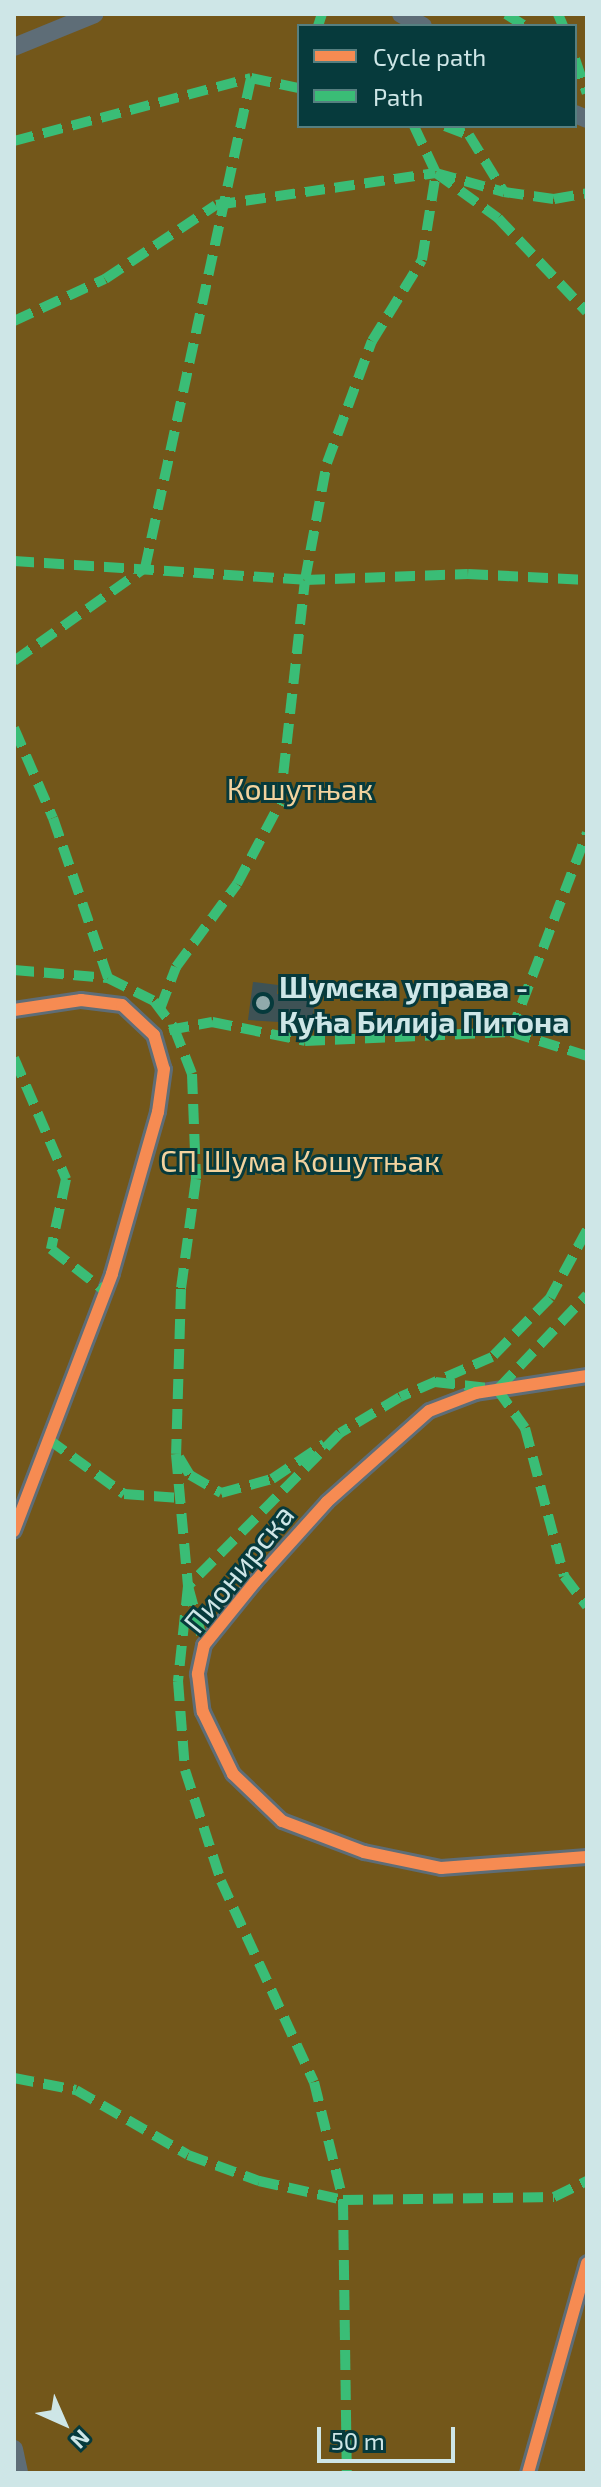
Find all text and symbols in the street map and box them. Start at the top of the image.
legend [297,24,577,128]
text: Cycle path [373,42,486,71]
text: Path [373,82,423,111]
park label: Кошутњак [227,770,373,806]
place label: Шумска управа - Кућа Билија Питона [279,968,569,1038]
marker: Шумска управа - Кућа Билија Питона [254,994,272,1012]
park label: СП Шума Кошутњак [160,1142,440,1178]
street label: Пионирска [175,1497,301,1639]
north arrow [24,2383,104,2463]
scale bar [321,2411,459,2461]
text: N [66,2425,96,2455]
text: 50 m [331,2426,385,2455]

